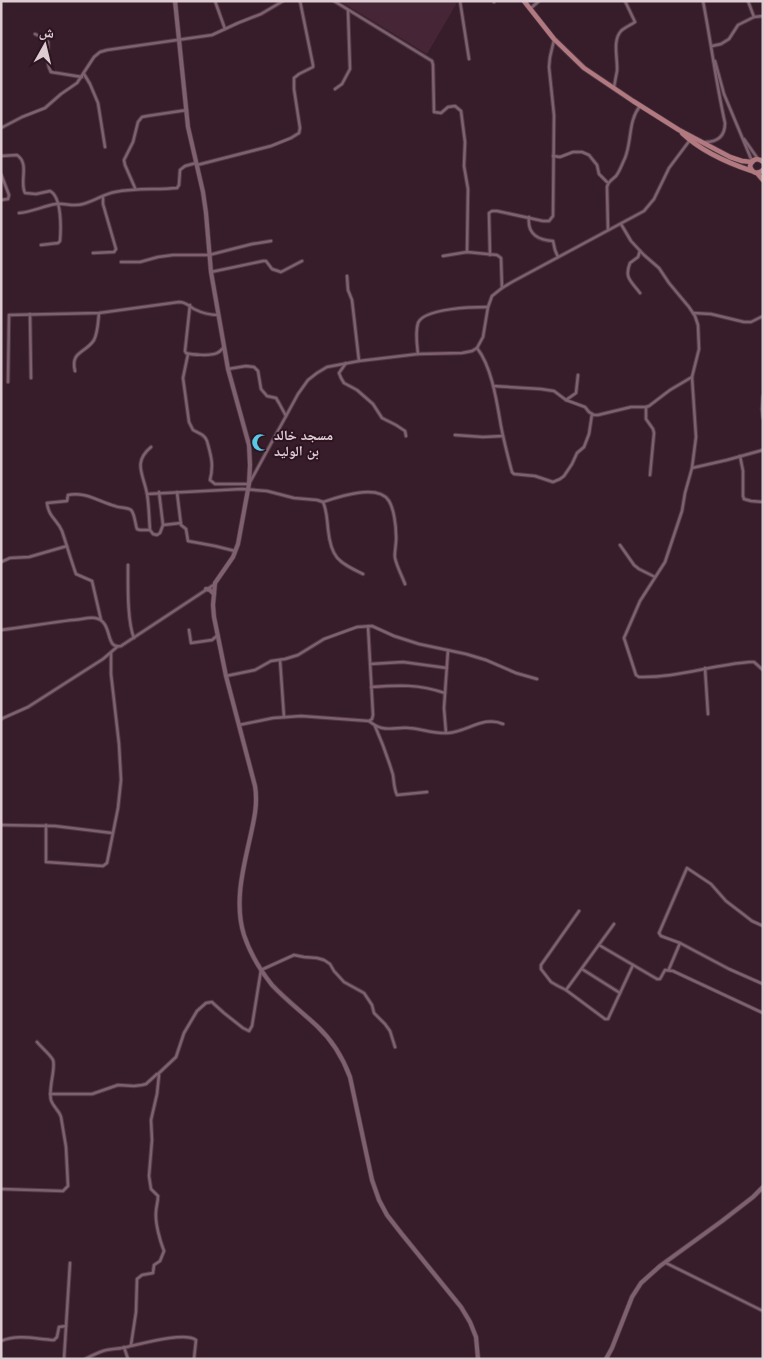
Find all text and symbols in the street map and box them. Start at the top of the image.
north arrow [20,20,70,70]
text: ش [38,22,56,42]
place label: مسجد خالد بن الوليد [274,426,333,460]
mosque icon: مسجد خالد بن الوليد [250,433,270,453]

